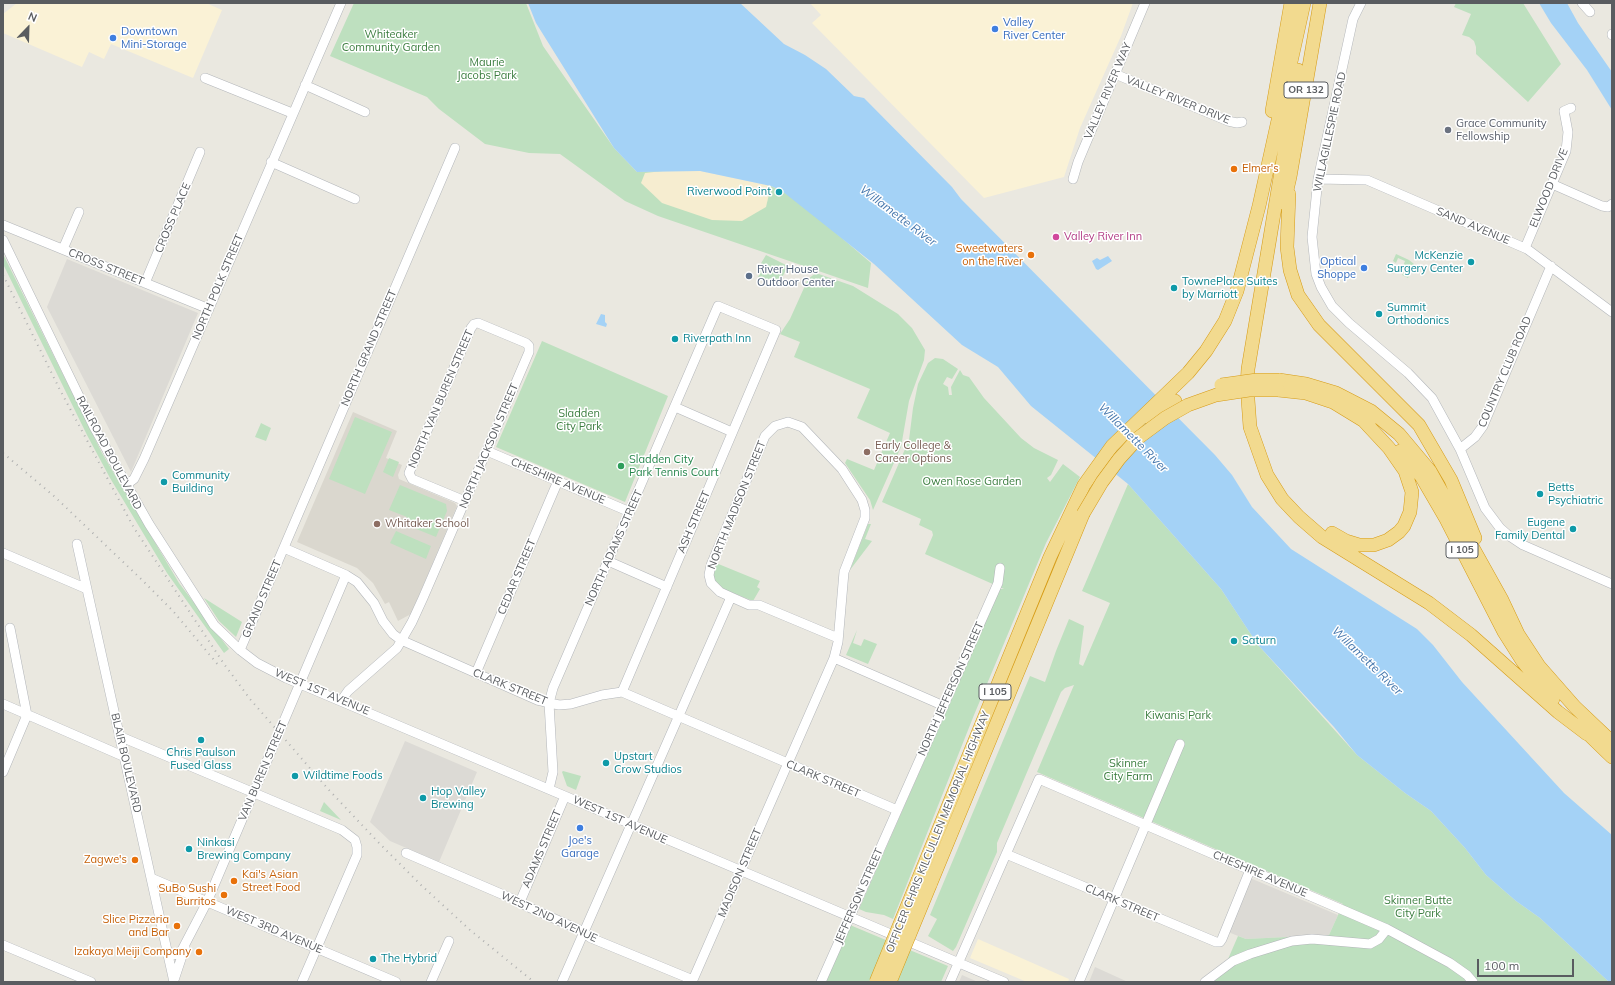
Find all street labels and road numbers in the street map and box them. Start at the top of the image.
street label: VALLEY RIVER WAY [1082,41,1134,141]
street label: WILLAGILLESPIE ROAD [1311,71,1349,193]
street label: VALLEY RIVER DRIVE [1124,73,1232,127]
road number: OR 132 [1284,82,1328,98]
street label: ELWOOD DRIVE [1527,146,1571,230]
street label: CROSS PLACE [152,181,194,255]
street label: SAND AVENUE [1434,205,1512,247]
street label: NORTH POLK STREET [190,232,246,342]
street label: CROSS STREET [66,246,146,288]
street label: NORTH GRAND STREET [338,288,400,408]
street label: COUNTRY CLUB ROAD [1476,314,1534,430]
street label: NORTH VAN BUREN STREET [406,328,476,470]
street label: NORTH JACKSON STREET [457,381,521,511]
street label: RAILROAD BOULEVARD [73,394,145,512]
street label: NORTH MADISON STREET [705,439,769,571]
street label: CHESHIRE AVENUE [509,455,607,507]
street label: NORTH ADAMS STREET [582,488,646,608]
street label: ASH STREET [675,489,713,555]
street label: CEDAR STREET [495,537,539,617]
road number: I 105 [1446,542,1478,558]
street label: GRAND STREET [240,558,284,640]
street label: NORTH JEFFERSON STREET [915,620,987,758]
street label: WEST 1ST AVENUE [273,666,371,718]
street label: CLARK STREET [471,666,549,708]
road number: I 105 [979,684,1011,700]
street label: OFFICER CHRIS KILCULLEN MEMORIAL HIGHWAY [883,709,993,955]
street label: BLAIR BOULEVARD [108,712,144,814]
street label: VAN BUREN STREET [236,719,290,823]
street label: CLARK STREET [784,757,862,801]
street label: WEST 1ST AVENUE [571,793,669,847]
street label: ADAMS STREET [520,808,564,890]
street label: MADISON STREET [715,827,765,919]
street label: JEFFERSON STREET [832,846,886,946]
street label: CHESHIRE AVENUE [1211,848,1309,900]
street label: CLARK STREET [1083,881,1161,925]
street label: WEST 2ND AVENUE [499,889,599,945]
street label: WEST 3RD AVENUE [223,904,325,956]

